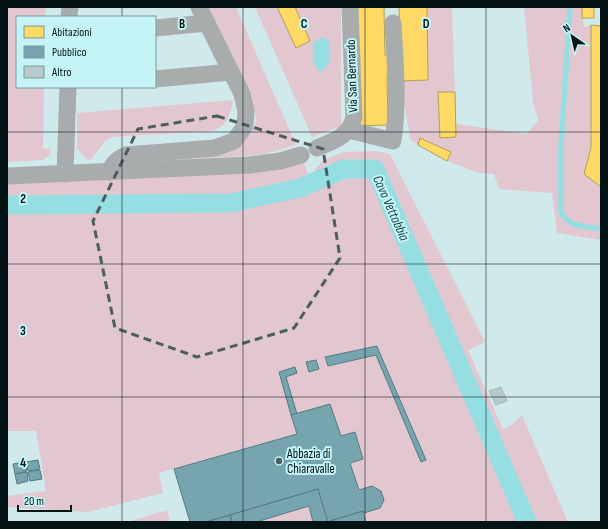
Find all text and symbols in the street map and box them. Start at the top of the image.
legend [16,16,156,88]
text: B [179,16,185,32]
text: C [301,16,308,32]
text: D [423,16,430,32]
north arrow [552,16,592,56]
text: N [561,21,573,35]
text: Abitazioni [51,25,92,40]
street label: Via San Bernardo [343,39,361,113]
text: Pubblico [52,45,87,60]
text: Altro [51,65,71,80]
water label: Cavo Vettabbia [369,173,413,244]
text: 2 [20,191,26,207]
text: 3 [20,323,26,339]
place label: Abbazia di Chiaravalle [286,446,335,477]
text: 4 [20,455,26,471]
marker: Abbazia di Chiaravalle [274,456,284,466]
scale bar [18,487,71,513]
text: 20 m [24,494,44,509]

